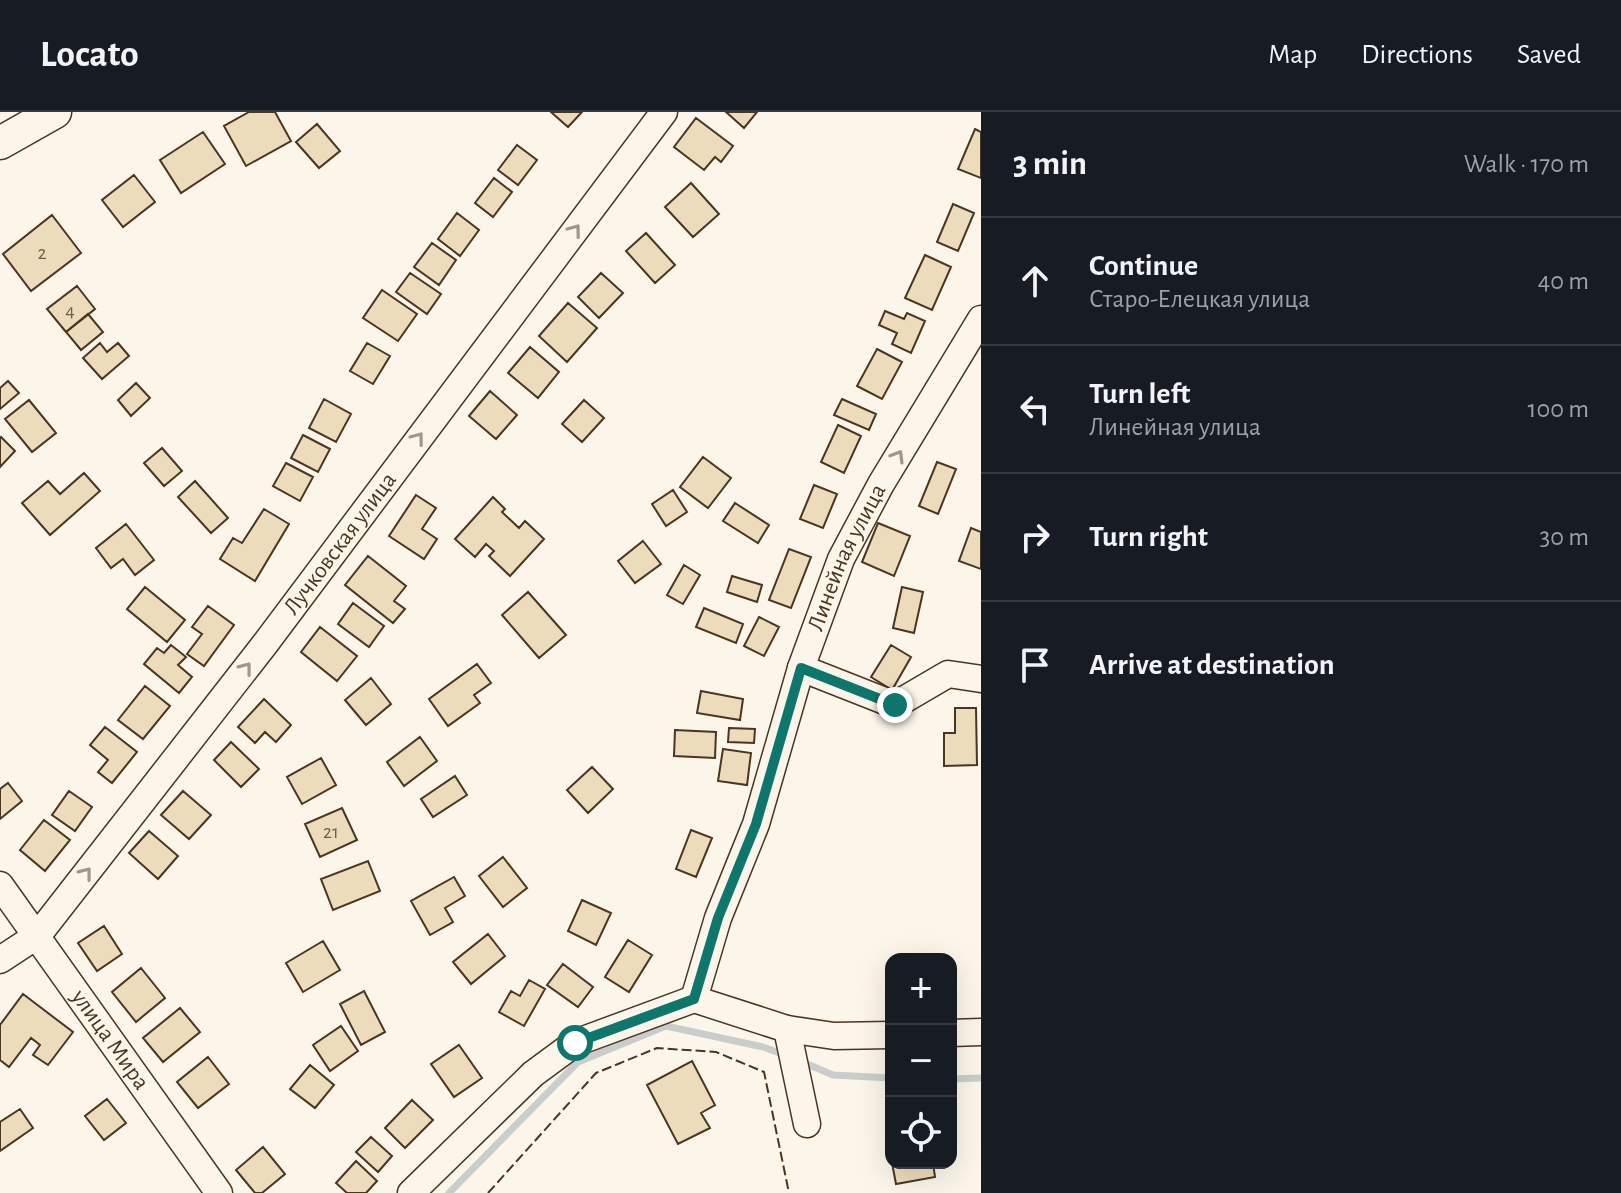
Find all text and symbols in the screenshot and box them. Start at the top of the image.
text: Locato [40,36,139,74]
text: Map [1268,41,1317,69]
text: Directions [1361,41,1473,69]
text: Saved [1517,41,1581,69]
text: 3 min [1013,147,1087,181]
text: Walk · 170 m [1464,151,1589,177]
one-way arrow [565,224,580,239]
house number: 2 [37,243,47,263]
text: Continue [1089,251,1198,281]
icon: ahead [1013,259,1057,303]
text: 40 m [1538,268,1589,294]
text: Старо-Елецкая улица [1089,286,1310,312]
house number: 4 [65,301,75,321]
text: Turn left [1089,379,1190,409]
icon: left [1013,387,1057,431]
text: 100 m [1528,396,1589,422]
text: Линейная улица [1089,414,1261,440]
one-way arrow [409,432,423,446]
one-way arrow [888,450,904,465]
street label: Лучковская улица [279,468,401,619]
street label: Линейная улица [804,480,891,634]
icon: right [1013,515,1057,559]
text: Turn right [1089,522,1208,552]
text: 30 m [1539,524,1589,550]
icon: arrive [1013,643,1057,687]
text: Arrive at destination [1089,650,1335,680]
one-way arrow [236,663,251,677]
route end [877,687,913,723]
house number: 21 [323,822,339,842]
one-way arrow [77,868,91,882]
map controls [885,953,957,1169]
button: + [885,953,957,1025]
street label: улица Мира [66,985,154,1094]
route start [557,1025,593,1061]
button: − [885,1025,957,1097]
button: locate [885,1097,957,1169]

